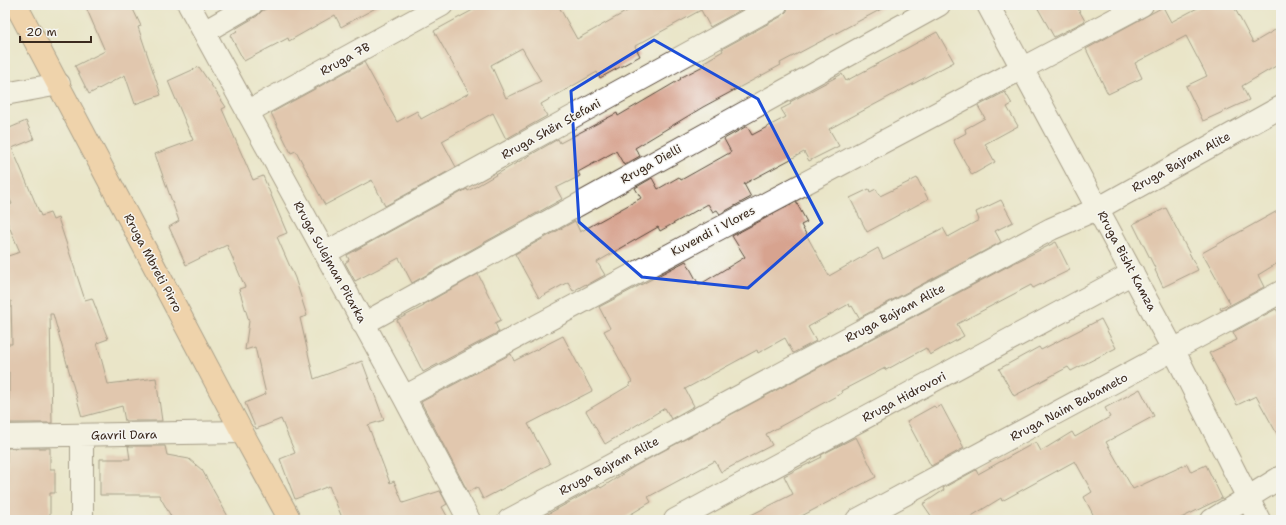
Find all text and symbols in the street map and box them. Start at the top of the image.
scale bar [20,18,91,44]
text: 20 m [26,24,57,40]
street label: Rruga 7B [317,39,373,79]
street label: Rruga Shën Stefani [498,95,604,163]
street label: Rruga Bajram Alite [1129,128,1233,196]
street label: Rruga Dielli [618,141,684,187]
street label: Rruga Sulejman Pitarka [290,198,370,326]
street label: Kuvendi i Vlores [668,202,758,260]
street label: Rruga Bisht Kamza [1094,208,1160,314]
street label: Rruga Mbreti Pirro [120,211,186,315]
street label: Rruga Bajram Alite [842,280,948,346]
street label: Rruga Hidrovori [859,368,949,426]
street label: Rruga Naim Babameto [1007,369,1131,445]
street label: Gavril Dara [91,426,158,444]
street label: Rruga Bajram Alite [556,433,662,499]

